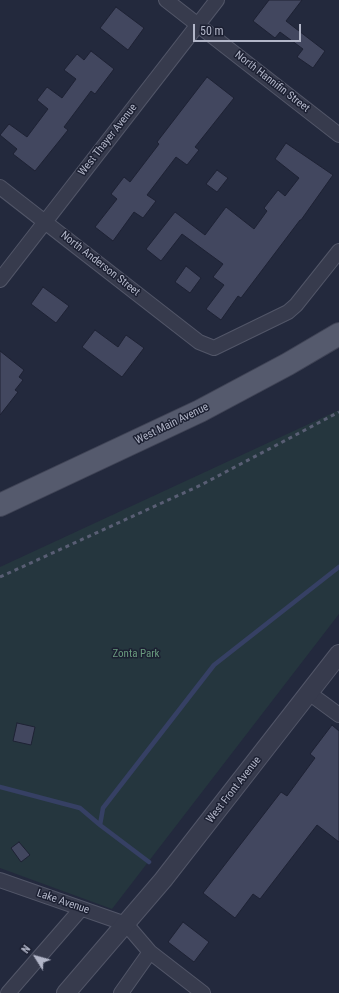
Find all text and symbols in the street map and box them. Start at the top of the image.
scale bar [195,16,303,42]
text: 50 m [200,24,224,38]
street label: North Hannifin Street [232,49,312,115]
street label: West Thayer Avenue [76,101,140,179]
street label: North Anderson Street [58,229,142,299]
street label: West Main Avenue [133,401,211,447]
park label: Zonta Park [112,647,160,661]
street label: West Front Avenue [204,754,264,826]
street label: Lake Avenue [35,887,91,917]
north arrow [16,937,56,977]
text: N [19,943,33,956]

